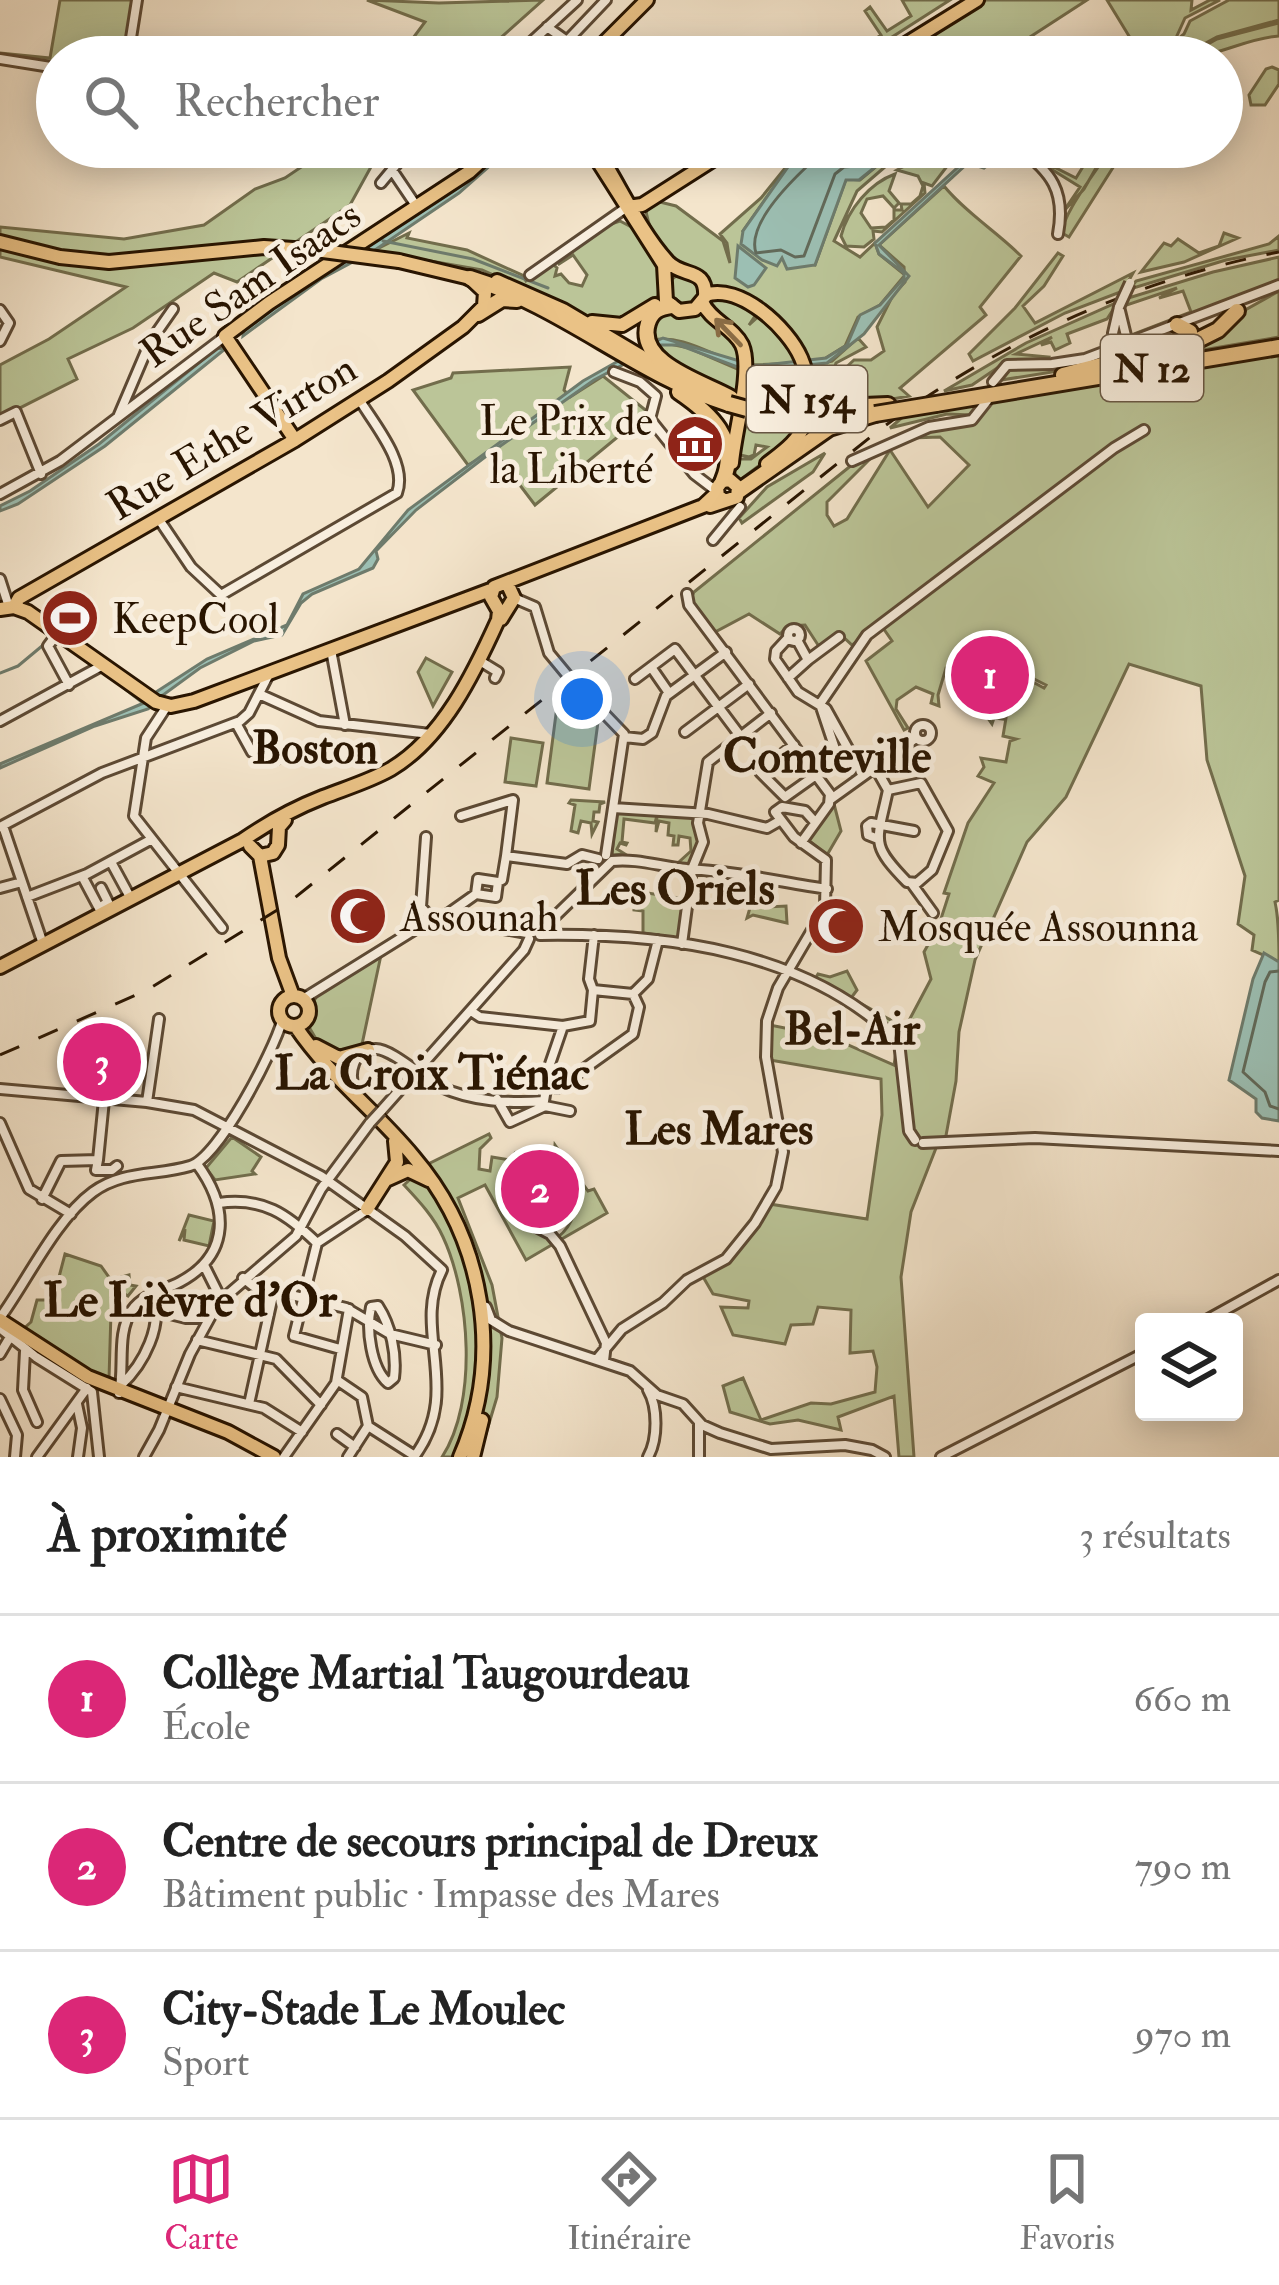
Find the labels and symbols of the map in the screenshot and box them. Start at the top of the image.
street label: Rue Sam Isaacs [131,190,371,380]
one-way arrow [714,318,742,347]
road number: N 12 [1101,335,1203,401]
street label: Rue Ethe Virton [98,343,366,533]
road number: N 154 [747,366,867,432]
place label: Le Prix de la Liberté [479,396,653,496]
museum icon: Le Prix de la Liberté [664,413,726,475]
sports icon: KeepCool [39,587,101,649]
place label: KeepCool [112,594,279,646]
pin: 1 [951,630,1029,720]
your location [552,669,612,729]
district label: Boston [252,721,379,777]
district label: Comteville [723,727,931,787]
district label: Les Oriels [575,859,775,919]
mosque icon: Assounah [327,885,389,947]
place label: Assounah [399,892,558,944]
mosque icon: Mosquée Assounna [805,895,867,957]
place label: Mosquée Assounna [878,902,1199,954]
district label: Bel-Air [784,1002,921,1058]
pin: 3 [63,1017,141,1107]
district label: La Croix Tiénac [274,1044,590,1104]
district label: Les Mares [625,1102,813,1158]
pin: 2 [501,1144,579,1234]
district label: Le Lièvre d'Or [43,1271,338,1331]

